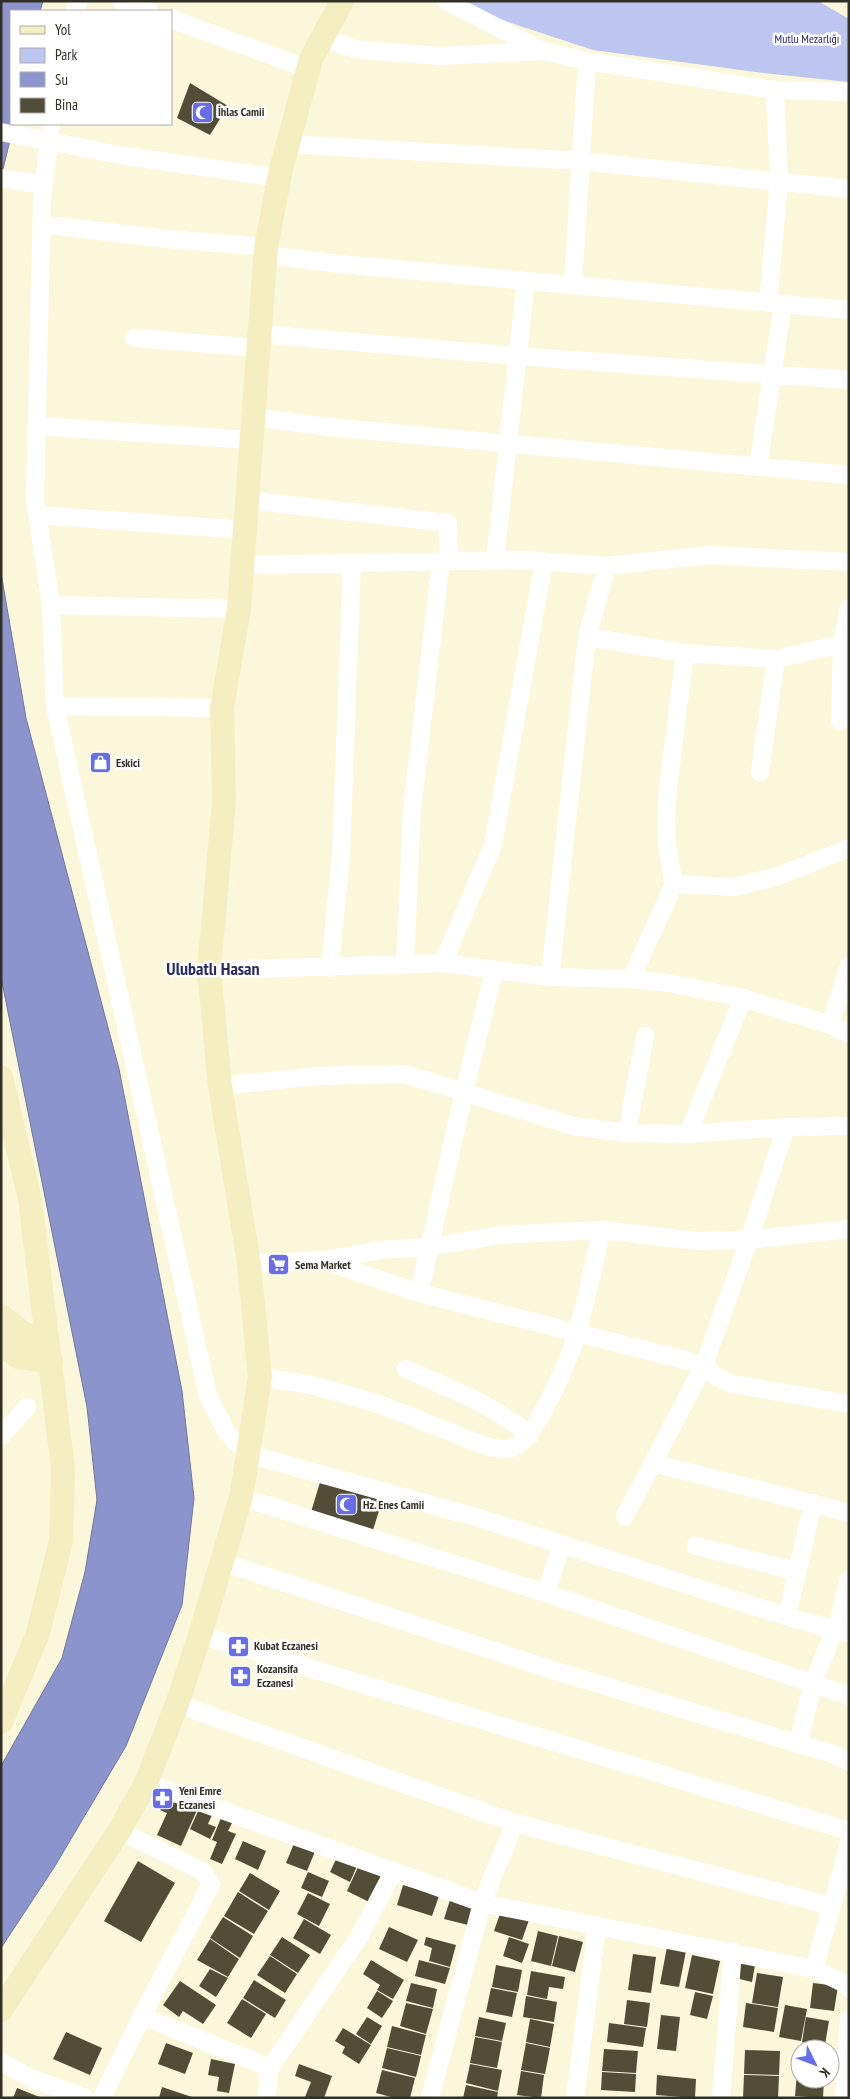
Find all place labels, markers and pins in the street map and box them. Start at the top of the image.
mosque icon: İhlas Camii [190,100,214,124]
place label: İhlas Camii [218,104,265,119]
shop icon: Eskici [88,751,112,775]
place label: Eskici [116,755,140,770]
supermarket icon: Sema Market [267,1253,291,1277]
place label: Sema Market [295,1257,351,1272]
mosque icon: Hz. Enes Camii [335,1493,359,1517]
place label: Hz. Enes Camii [363,1497,424,1512]
pharmacy icon: Kubat Eczanesi [226,1634,250,1658]
place label: Kubat Eczanesi [254,1638,318,1653]
place label: Kozansifa Eczanesi [257,1661,298,1690]
pharmacy icon: Kozansifa Eczanesi [229,1664,253,1688]
place label: Yeni Emre Eczanesi [178,1783,221,1812]
pharmacy icon: Yeni Emre Eczanesi [151,1786,175,1810]

